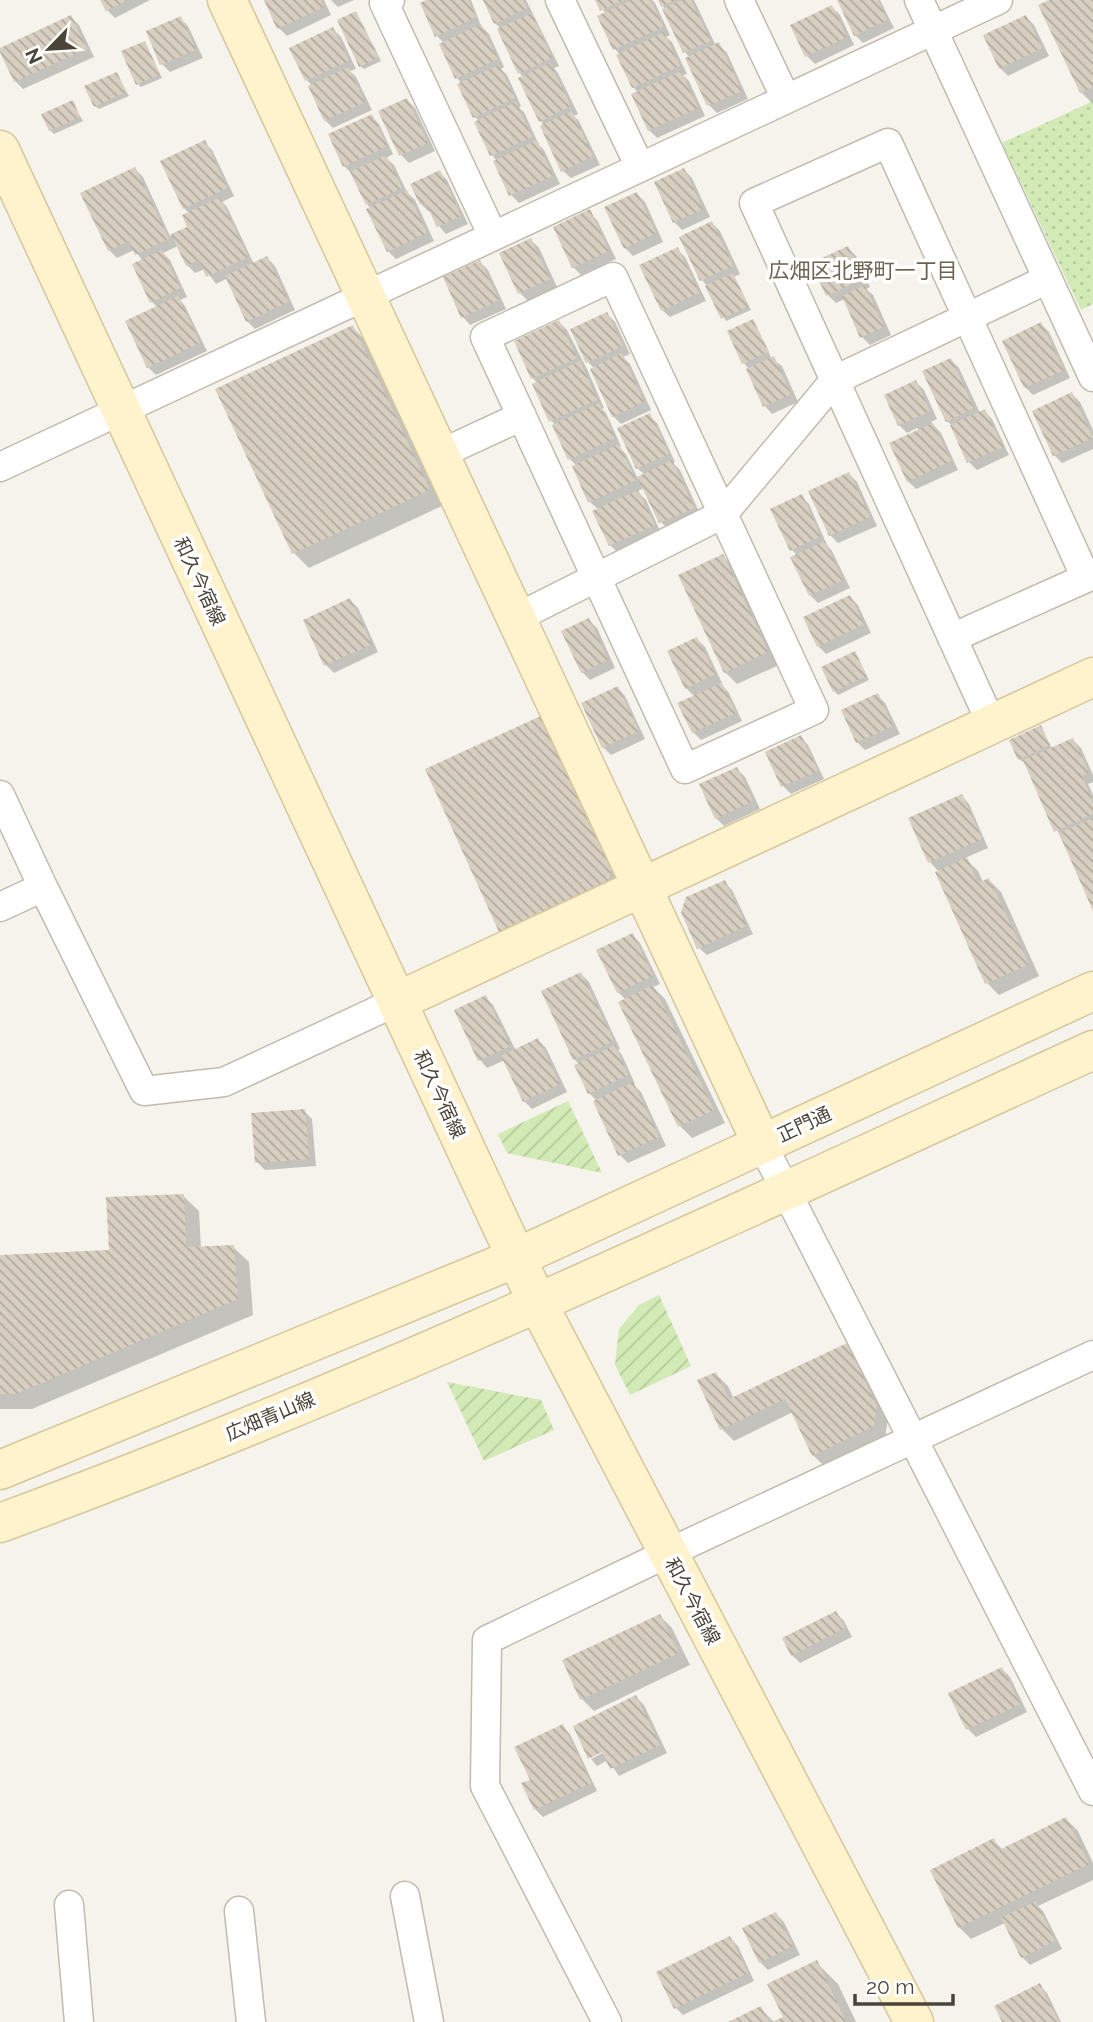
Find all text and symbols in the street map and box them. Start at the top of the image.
north arrow [14,14,84,84]
text: N [21,45,47,67]
district label: 広畑区北野町一丁目 [769,258,958,283]
street label: 和久今宿線 [170,533,230,629]
street label: 和久今宿線 [410,1046,470,1142]
street label: 正門通 [774,1102,834,1146]
street label: 広畑青山線 [222,1387,318,1445]
street label: 和久今宿線 [661,1554,725,1648]
scale bar [855,1962,953,2006]
text: 20 m [866,1974,914,1999]

